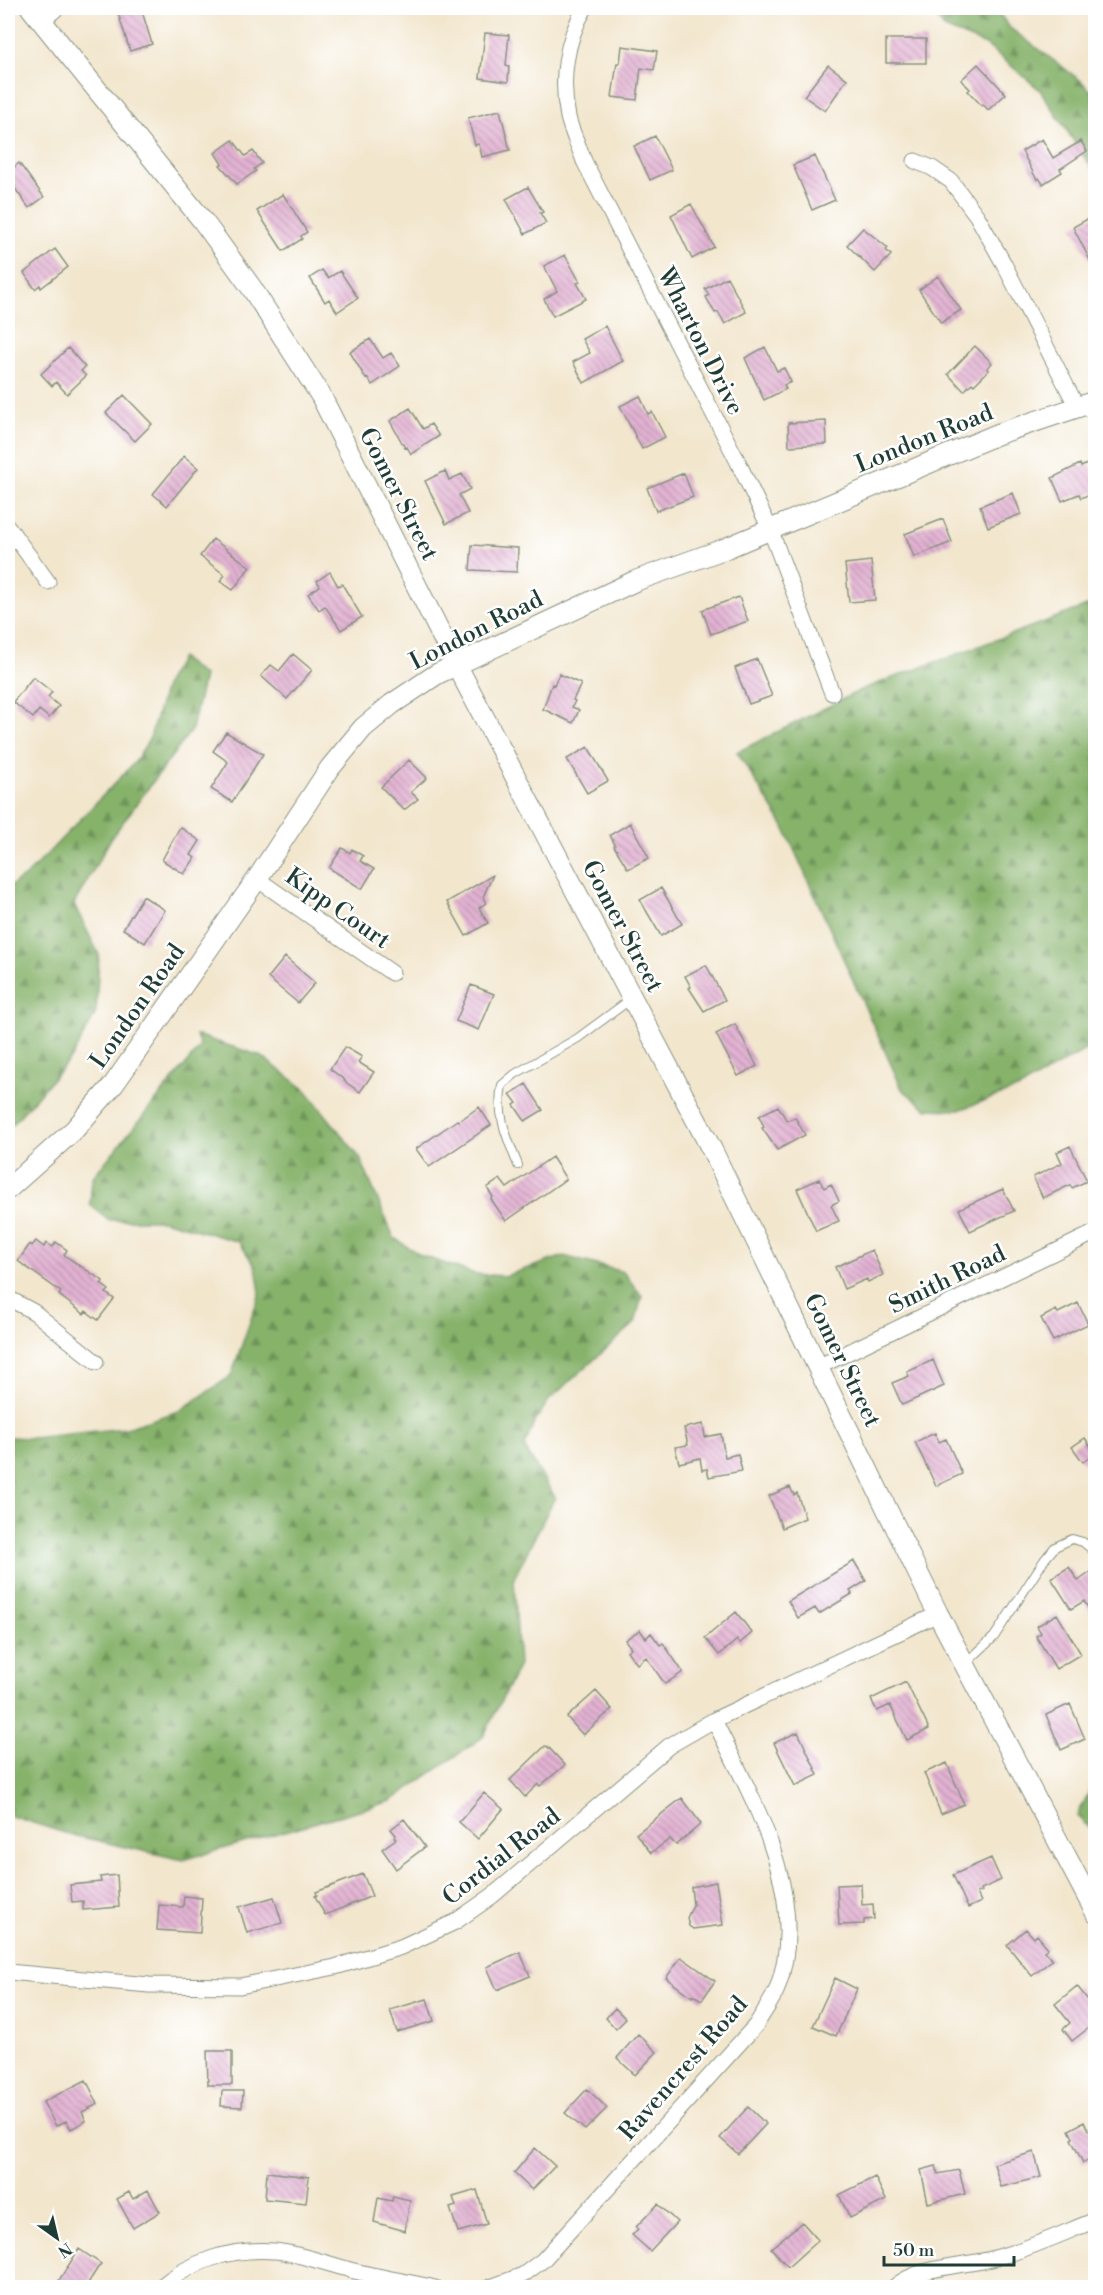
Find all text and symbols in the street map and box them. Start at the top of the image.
street label: Wharton Drive [650,262,750,420]
street label: London Road [851,398,998,480]
street label: Gomer Street [352,423,445,566]
street label: London Road [405,584,548,677]
street label: Gomer Street [575,855,670,998]
street label: Kipp Court [279,862,396,956]
street label: London Road [84,938,192,1075]
street label: Smith Road [884,1239,1011,1321]
street label: Gomer Street [797,1289,888,1433]
street label: Cordial Road [437,1801,567,1912]
street label: Ravencrest Road [613,1990,755,2147]
north arrow [27,2208,87,2268]
scale bar [884,2229,1014,2267]
text: N [54,2238,76,2262]
text: 50 m [893,2239,935,2262]

